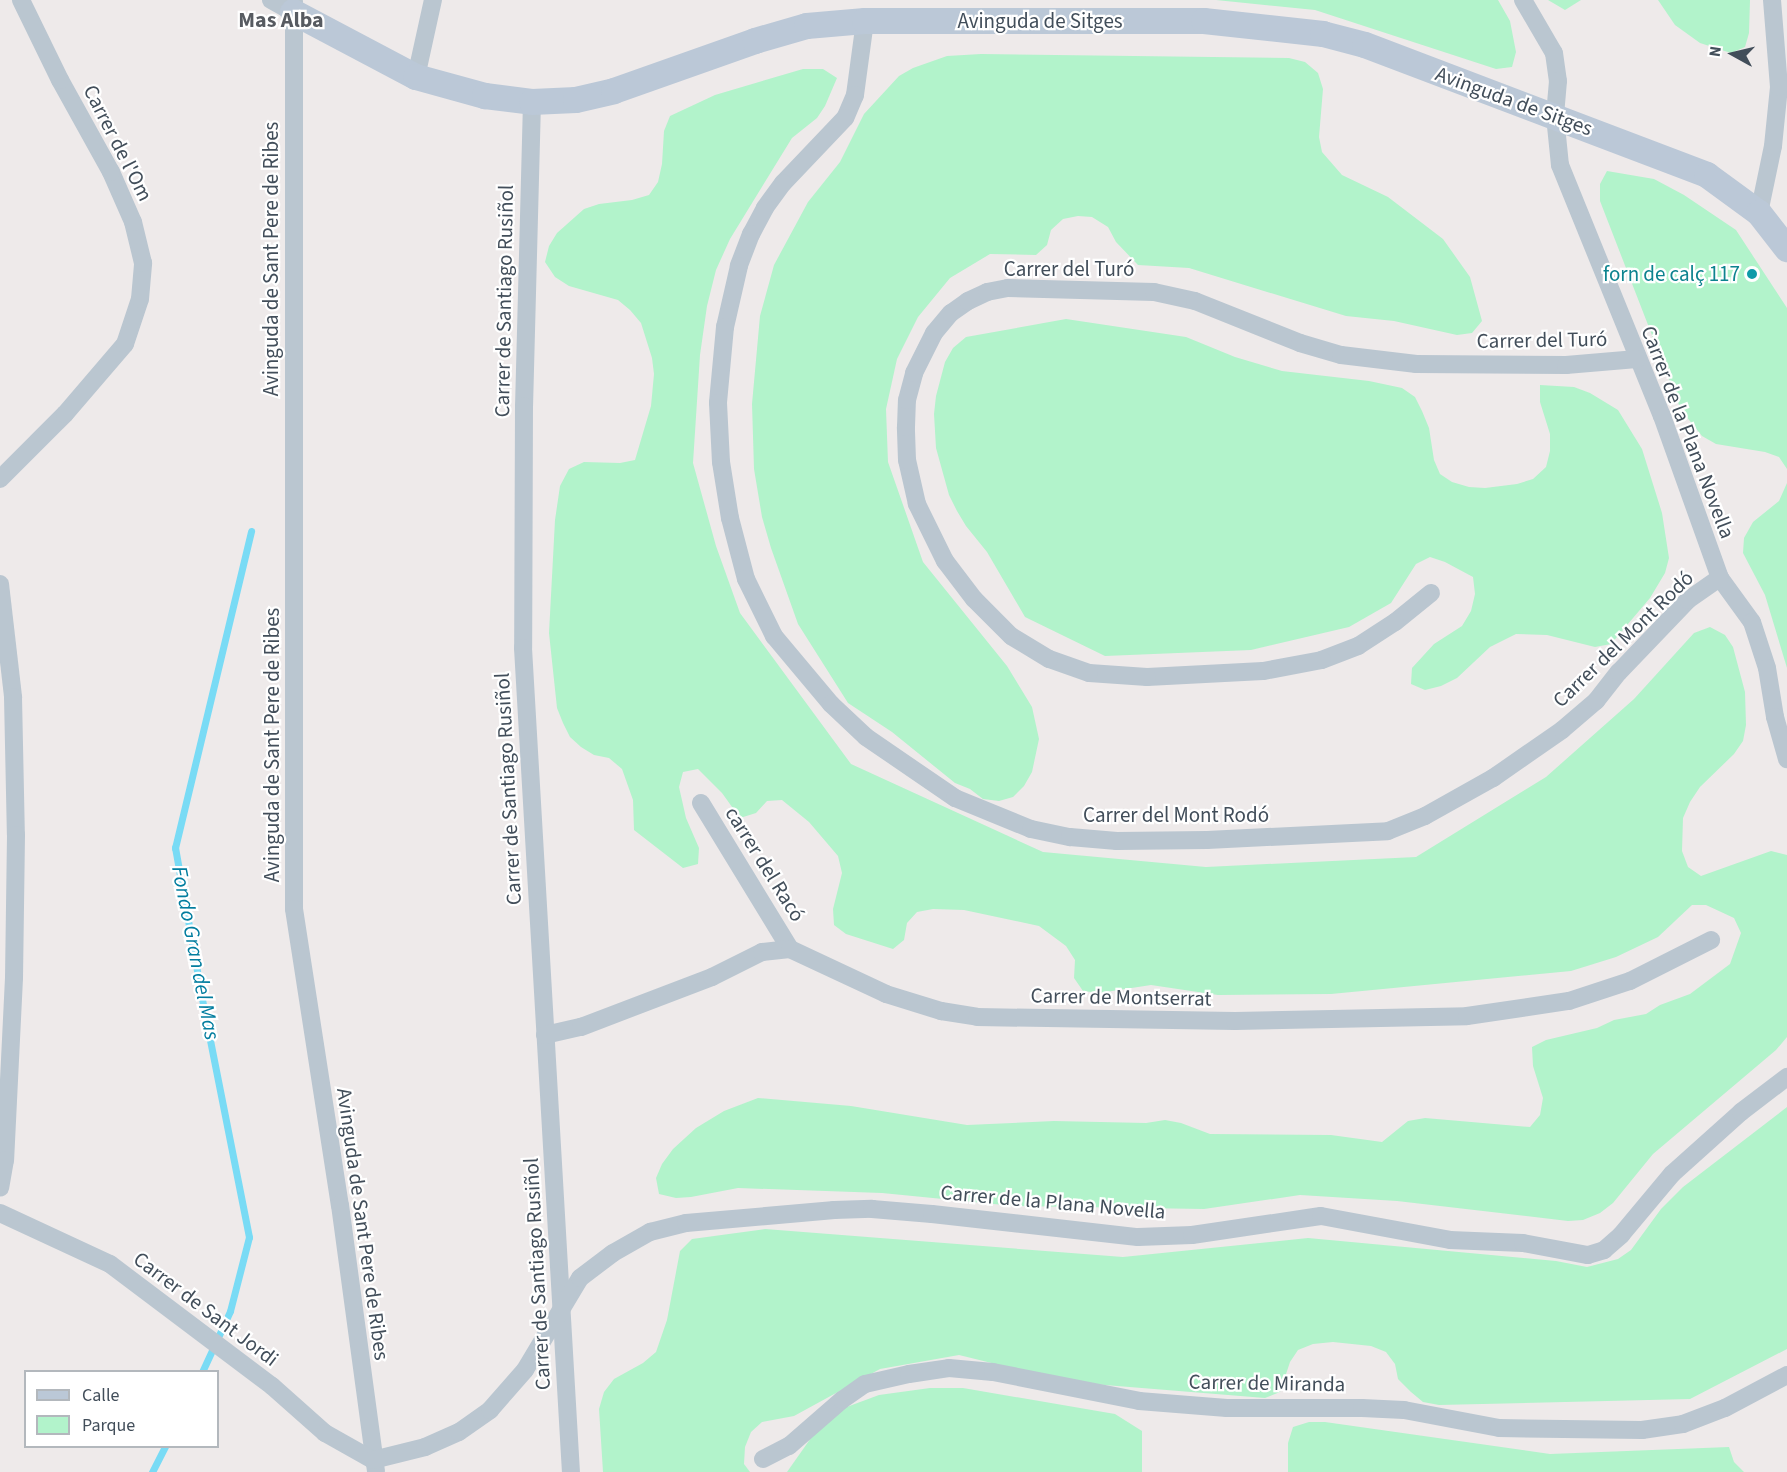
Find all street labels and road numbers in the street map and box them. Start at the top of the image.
street label: Avinguda de Sitges [957,8,1123,34]
street label: Avinguda de Sitges [1432,61,1596,141]
street label: Carrer de l'Om [78,81,158,205]
street label: Avinguda de Sant Pere de Ribes [258,122,284,396]
street label: Carrer de Santiago Rusiñol [489,184,519,418]
street label: Carrer del Turó [1004,256,1134,282]
street label: Carrer de la Plana Novella [1636,322,1740,542]
street label: Carrer del Turó [1476,326,1608,354]
street label: Carrer del Mont Rodó [1547,565,1699,713]
street label: Avinguda de Sant Pere de Ribes [259,608,285,882]
street label: Carrer de Santiago Rusiñol [489,672,527,906]
street label: carrer del Racó [720,802,810,926]
street label: Carrer del Mont Rodó [1083,802,1269,828]
street label: Carrer de Montserrat [1030,983,1212,1011]
street label: Avinguda de Sant Pere de Ribes [331,1086,395,1362]
street label: Carrer de Santiago Rusiñol [518,1157,556,1391]
street label: Carrer de la Plana Novella [939,1180,1167,1224]
street label: Carrer de Sant Jordi [129,1246,283,1372]
street label: Carrer de Miranda [1188,1369,1346,1397]

